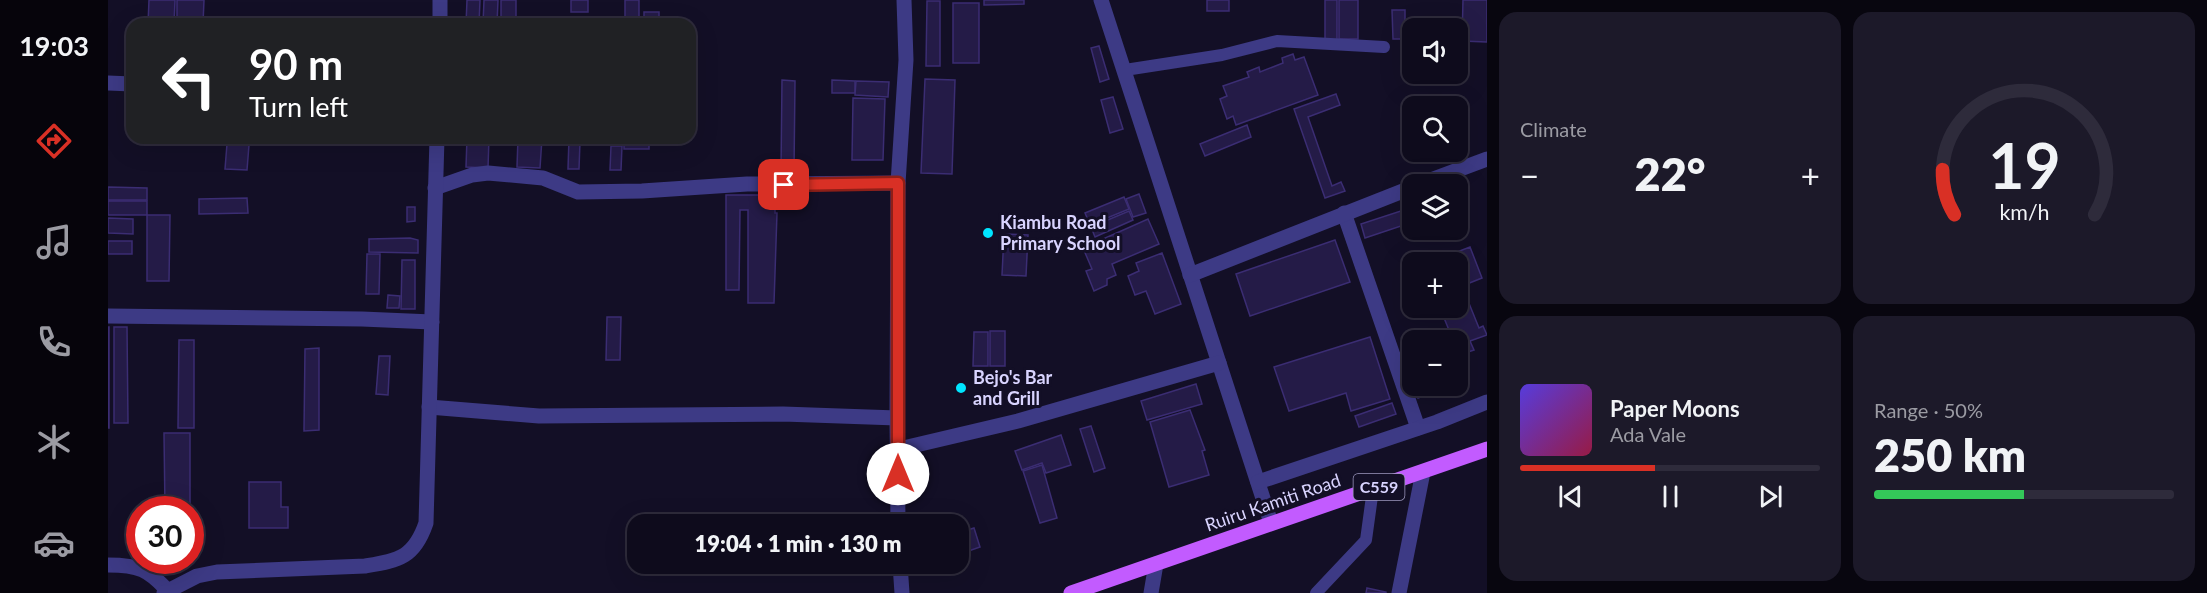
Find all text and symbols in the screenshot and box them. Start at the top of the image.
map controls [1402,18,1468,396]
button: sound [1402,18,1468,84]
text: 19:03 [19,29,89,62]
text: 90 m [249,39,343,89]
icon: left [150,42,228,120]
text: Turn left [249,90,348,123]
button: search [1402,96,1468,162]
text: Climate [1520,117,1587,141]
icon: directions [33,120,75,162]
text: 19 [1988,127,2060,202]
text: 22° [1635,147,1705,201]
text: − [1520,155,1539,195]
text: + [1801,155,1820,195]
pin [758,159,809,210]
icon: arrive [767,168,800,201]
button: layers [1402,174,1468,240]
text: km/h [1999,199,2049,225]
place label: Kiambu Road Primary School [1000,211,1120,254]
icon: music [33,221,75,263]
marker: Kiambu Road Primary School [981,226,995,240]
button: + [1402,252,1468,318]
icon: phone [33,321,75,363]
button: − [1402,330,1468,396]
place label: Bejo's Bar and Grill [973,366,1053,409]
marker: Bejo's Bar and Grill [954,381,968,395]
text: Paper Moons [1610,395,1740,422]
text: Range · 50% [1874,398,1983,422]
icon: climate [33,421,75,463]
text: Ada Vale [1610,422,1686,446]
text: 250 km [1874,428,2026,482]
position arrow [866,442,930,506]
street label: Ruiru Kamiti Road [1202,469,1343,536]
road number: C559 [1354,474,1404,500]
icon: previous [1554,480,1587,513]
icon: pause [1654,480,1687,513]
icon: next [1754,480,1787,513]
speed limit sign: 30 [126,496,204,574]
icon: car [33,522,75,564]
text: 19:04 · 1 min · 130 m [695,530,901,557]

